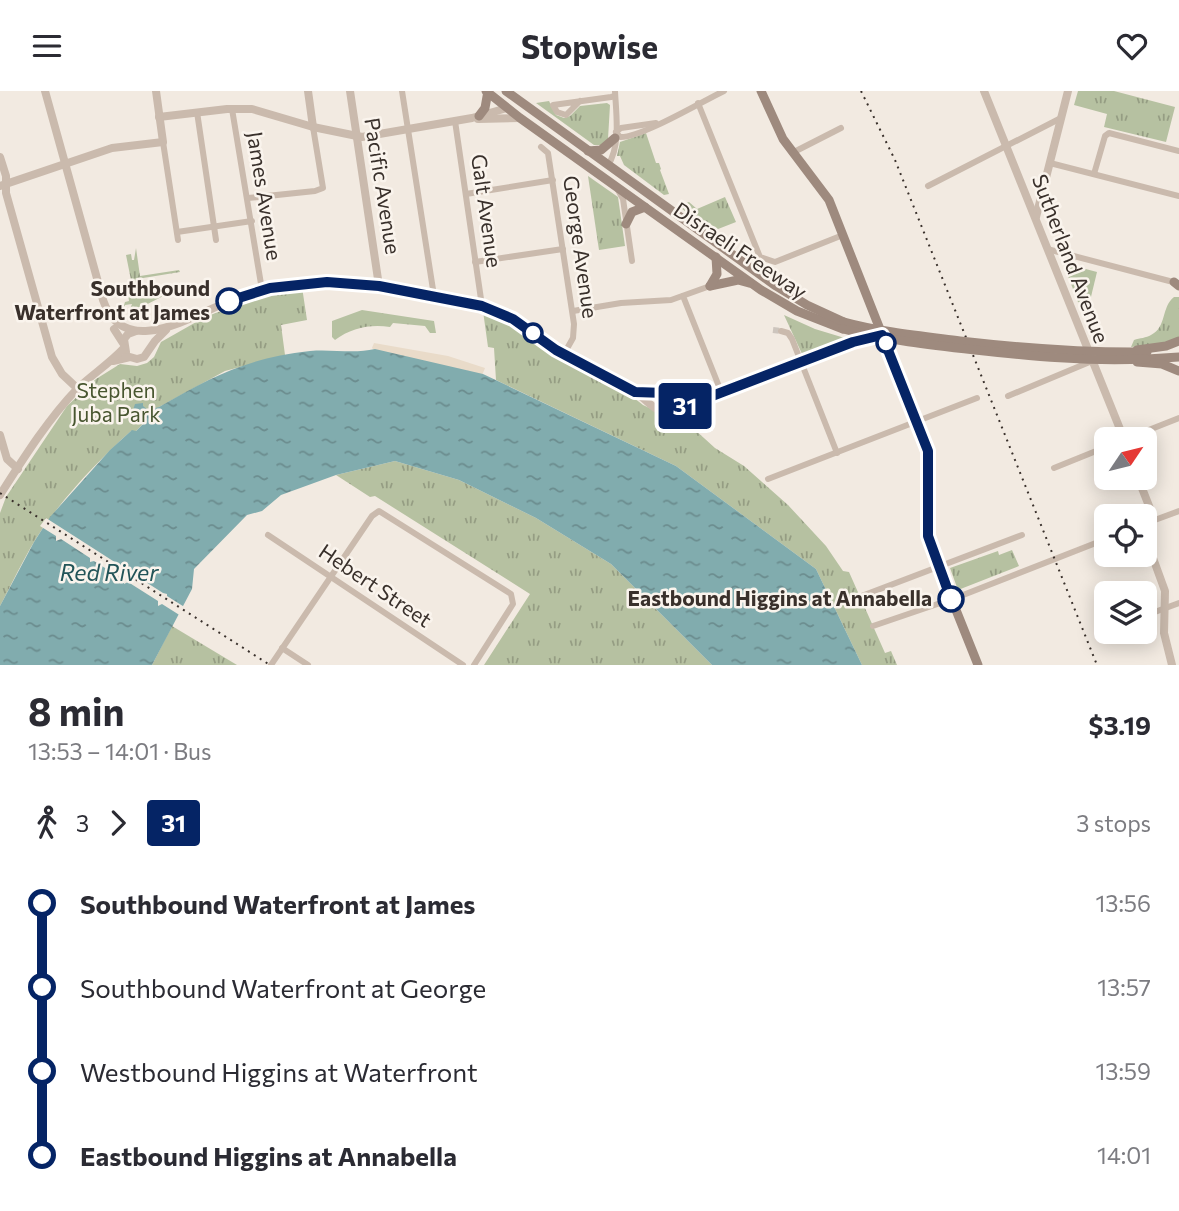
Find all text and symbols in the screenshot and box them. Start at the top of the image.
text: Stopwise [521,26,658,66]
icon: menu [28,27,66,65]
icon: heart [1113,27,1151,65]
street label: Pacific Avenue [360,116,407,256]
street label: James Avenue [243,130,288,262]
street label: Galt Avenue [467,152,508,269]
street label: Sutherland Avenue [1028,171,1115,346]
street label: George Avenue [559,174,604,320]
street label: Disraeli Freeway [669,196,812,304]
place label: Southbound Waterfront at James [14,275,210,324]
marker: Southbound Waterfront at James [216,288,242,314]
unlabelled marker [523,323,543,343]
unlabelled marker [876,333,896,353]
park label: Stephen Juba Park [71,377,161,426]
line badge: 31 [654,383,716,429]
text: 31 [673,391,697,420]
north arrow [1094,427,1157,490]
map controls [1094,427,1157,644]
button: locate [1094,504,1157,567]
street label: Hebert Street [315,538,437,632]
water label: Red River [60,558,159,586]
button: layers [1094,581,1157,644]
place label: Eastbound Higgins at Annabella [628,585,932,610]
marker: Eastbound Higgins at Annabella [938,586,964,612]
text: 8 min [28,687,124,734]
text: $3.19 [1089,709,1151,740]
text: 13:53 – 14:01 · Bus [28,737,211,765]
icon: walk [28,804,66,842]
icon: forward [99,804,137,842]
text: 31 [161,808,186,837]
text: 3 [76,809,89,837]
text: 3 stops [1076,809,1151,837]
text: Southbound Waterfront at James [80,888,475,919]
text: 13:56 [1095,889,1151,917]
text: Southbound Waterfront at George [80,972,486,1003]
text: 13:57 [1097,973,1151,1001]
text: Westbound Higgins at Waterfront [80,1056,478,1087]
text: 13:59 [1095,1057,1151,1085]
text: Eastbound Higgins at Annabella [80,1140,457,1171]
text: 14:01 [1097,1141,1151,1169]

